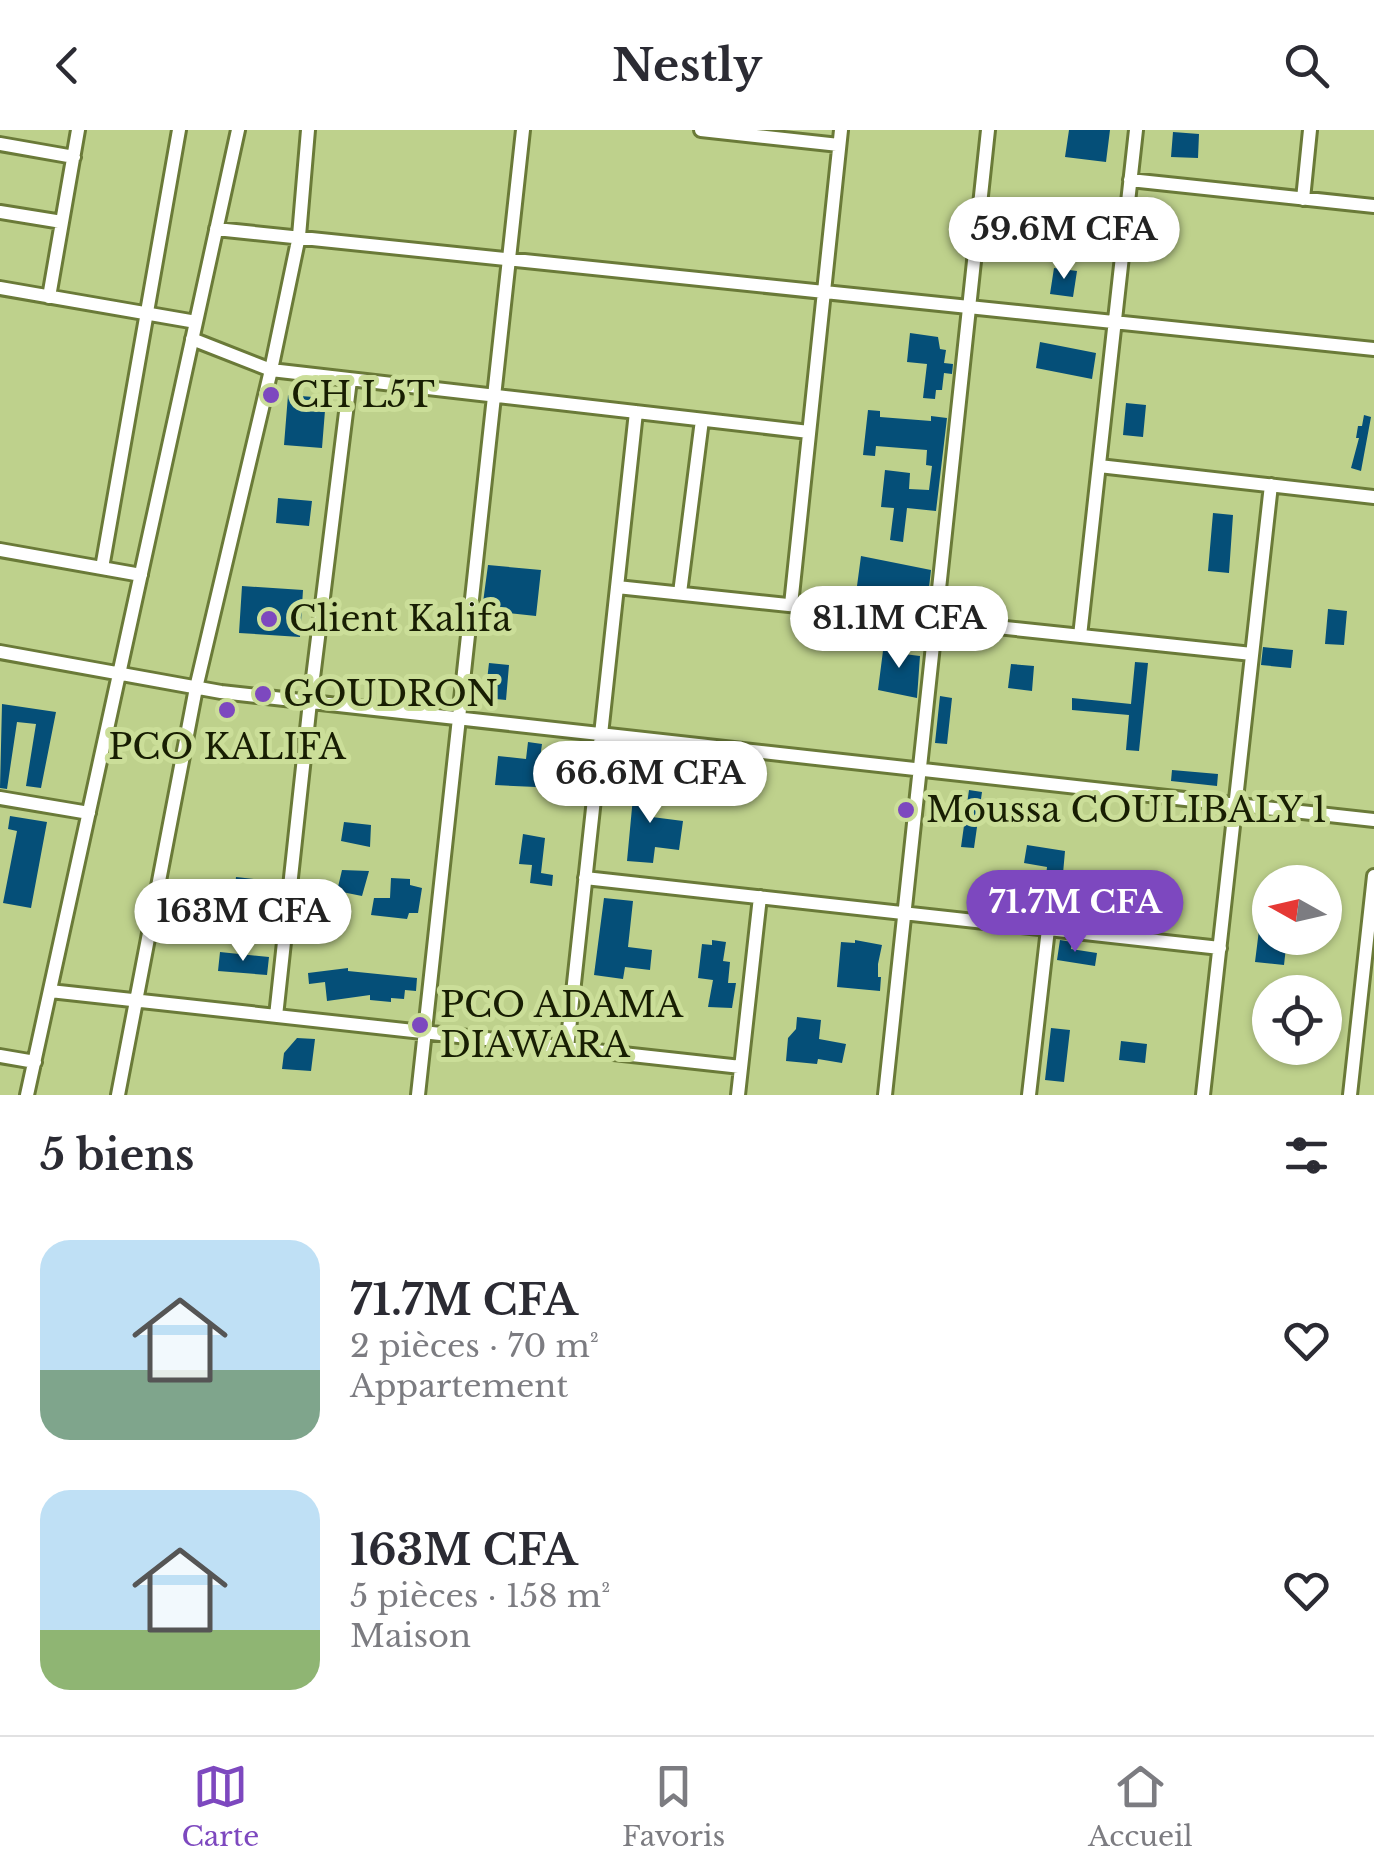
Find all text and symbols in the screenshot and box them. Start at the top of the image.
text: Nestly [612,37,762,93]
icon: back [40,38,95,93]
icon: search [1279,38,1334,93]
pin: 59.6M CFA [950,197,1178,282]
text: 59.6M CFA [971,209,1157,249]
place label: CH L5T [291,373,435,416]
marker: CH L5T [260,384,282,406]
pin: 81.1M CFA [785,586,1013,671]
place label: Client Kalifa [289,597,512,640]
text: 81.1M CFA [812,598,986,638]
marker: Client Kalifa [258,608,280,630]
place label: GOUDRON [283,672,498,715]
marker: GOUDRON [252,683,274,705]
marker: PCO KALIFA [216,699,238,721]
place label: PCO KALIFA [108,725,347,768]
pin: 66.6M CFA [536,741,764,826]
text: 66.6M CFA [555,753,745,793]
place label: Moussa COULIBALY 1 [926,788,1327,831]
marker: Moussa COULIBALY 1 [895,799,917,821]
north arrow [1252,865,1342,955]
map controls [1252,865,1342,1065]
pin: 71.7M CFA [961,870,1189,955]
pin: 163M CFA [140,879,346,964]
text: 71.7M CFA [988,882,1162,922]
text: 163M CFA [156,891,330,931]
button: locate [1252,975,1342,1065]
place label: PCO ADAMA DIAWARA [440,983,684,1066]
marker: PCO ADAMA DIAWARA [409,1014,431,1036]
icon: filters [1279,1128,1334,1183]
text: 5 biens [40,1129,194,1181]
text: 71.7M CFA [350,1274,577,1326]
icon: home [120,1280,240,1400]
icon: heart [1279,1313,1334,1368]
text: 2 pièces · 70 m² [350,1326,599,1366]
text: Appartement [350,1366,568,1406]
text: 163M CFA [350,1524,577,1576]
icon: home [120,1530,240,1650]
icon: heart [1279,1563,1334,1618]
text: 5 pièces · 158 m² [350,1576,610,1616]
text: Maison [350,1616,471,1656]
tab: Carte [181,1759,259,1854]
tab: Favoris [622,1759,725,1854]
tab: Accueil [1088,1759,1193,1854]

